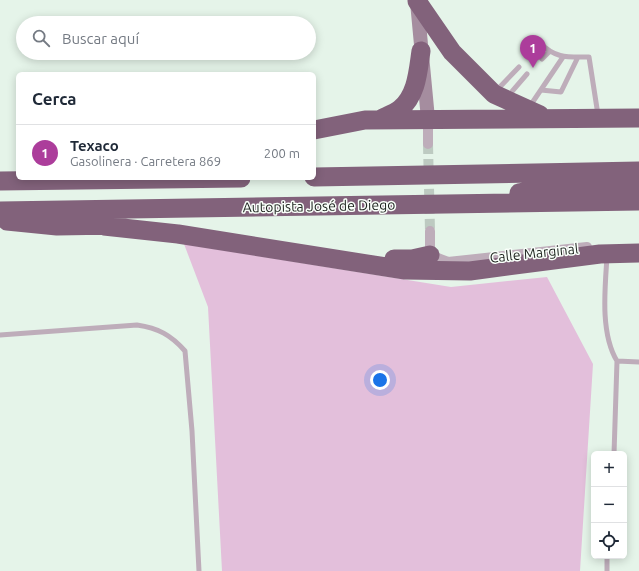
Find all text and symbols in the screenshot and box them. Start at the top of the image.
search box [16,16,316,60]
icon: search [30,27,52,49]
text: Buscar aquí [62,30,139,47]
pin: 1 [520,35,546,68]
text: Cerca [32,89,77,108]
text: Texaco [70,137,119,154]
text: 1 [41,146,49,160]
text: 200 m [264,146,300,160]
text: Gasolinera · Carretera 869 [70,154,221,168]
street label: Autopista José de Diego [242,197,396,215]
street label: Calle Marginal [489,240,579,266]
your location [370,370,390,390]
map controls [591,451,627,559]
button: + [591,451,627,487]
button: − [591,487,627,523]
button: locate [591,523,627,559]

